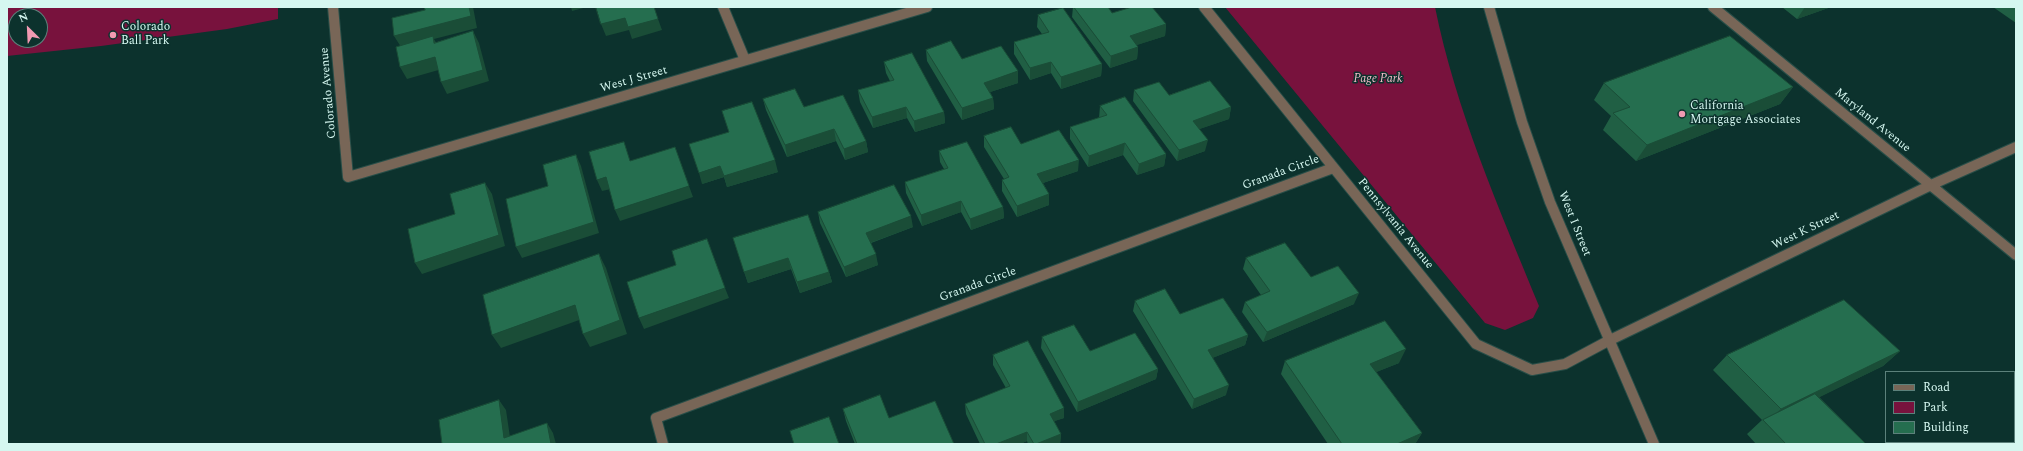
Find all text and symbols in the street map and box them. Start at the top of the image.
north arrow [8,8,48,48]
text: N [16,8,31,27]
place label: Colorado Ball Park [121,21,170,49]
marker: Colorado Ball Park [108,30,118,40]
street label: Colorado Avenue [318,47,340,139]
street label: West J Street [599,64,669,96]
park label: Page Park [1353,73,1403,87]
street label: Maryland Avenue [1831,86,1913,156]
place label: California Mortgage Associates [1690,100,1801,128]
marker: California Mortgage Associates [1677,109,1687,119]
street label: Granada Circle [1241,152,1321,194]
street label: Pennsylvania Avenue [1354,176,1436,272]
street label: West I Street [1554,189,1594,259]
street label: West K Street [1770,209,1842,253]
street label: Granada Circle [938,264,1018,306]
legend [1885,371,2015,443]
text: Road [1923,378,1950,397]
text: Park [1923,398,1948,417]
text: Building [1923,418,1969,437]

